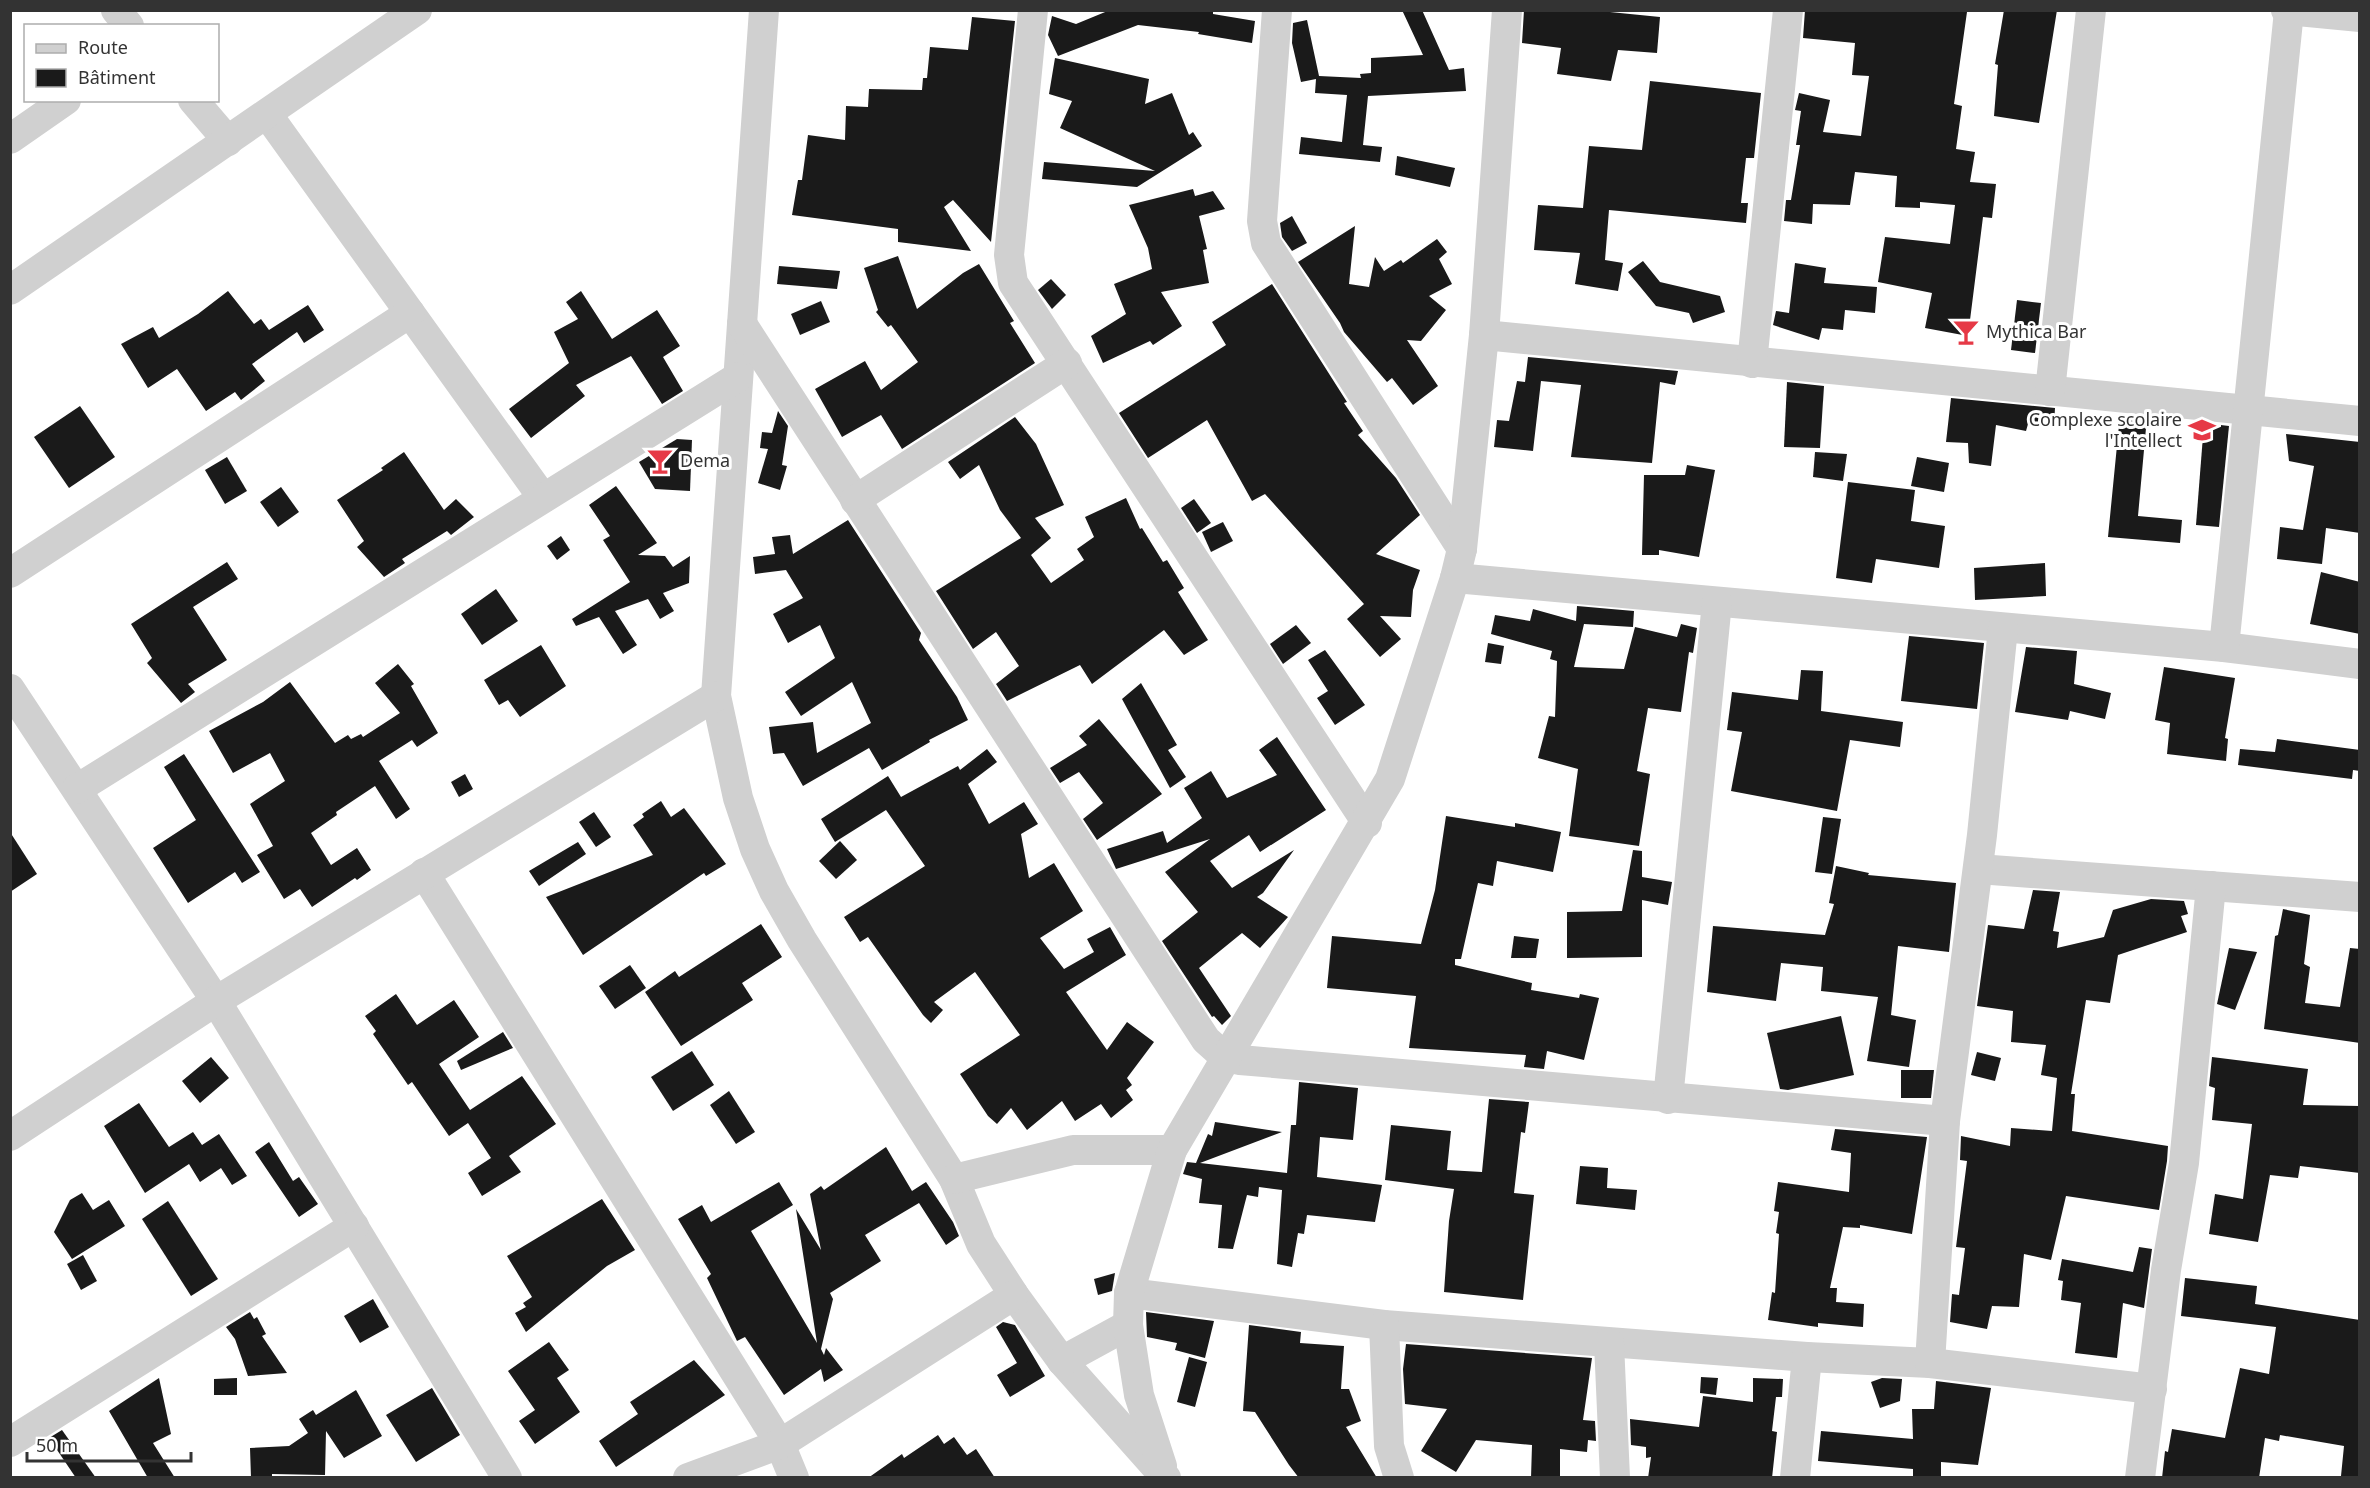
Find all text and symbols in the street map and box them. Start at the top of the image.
legend [24,24,219,102]
text: Route [78,35,128,59]
text: Bâtiment [78,65,156,89]
bar icon: Mythica Bar [1951,317,1981,347]
place label: Mythica Bar [1986,319,2087,343]
place label: Complexe scolaire l'Intellect [2029,407,2182,452]
school or university icon: Complexe scolaire l'Intellect [2187,415,2217,445]
bar icon: Dema [645,446,675,476]
place label: Dema [680,448,730,472]
scale bar [27,1425,190,1463]
text: 50 m [36,1433,78,1457]

